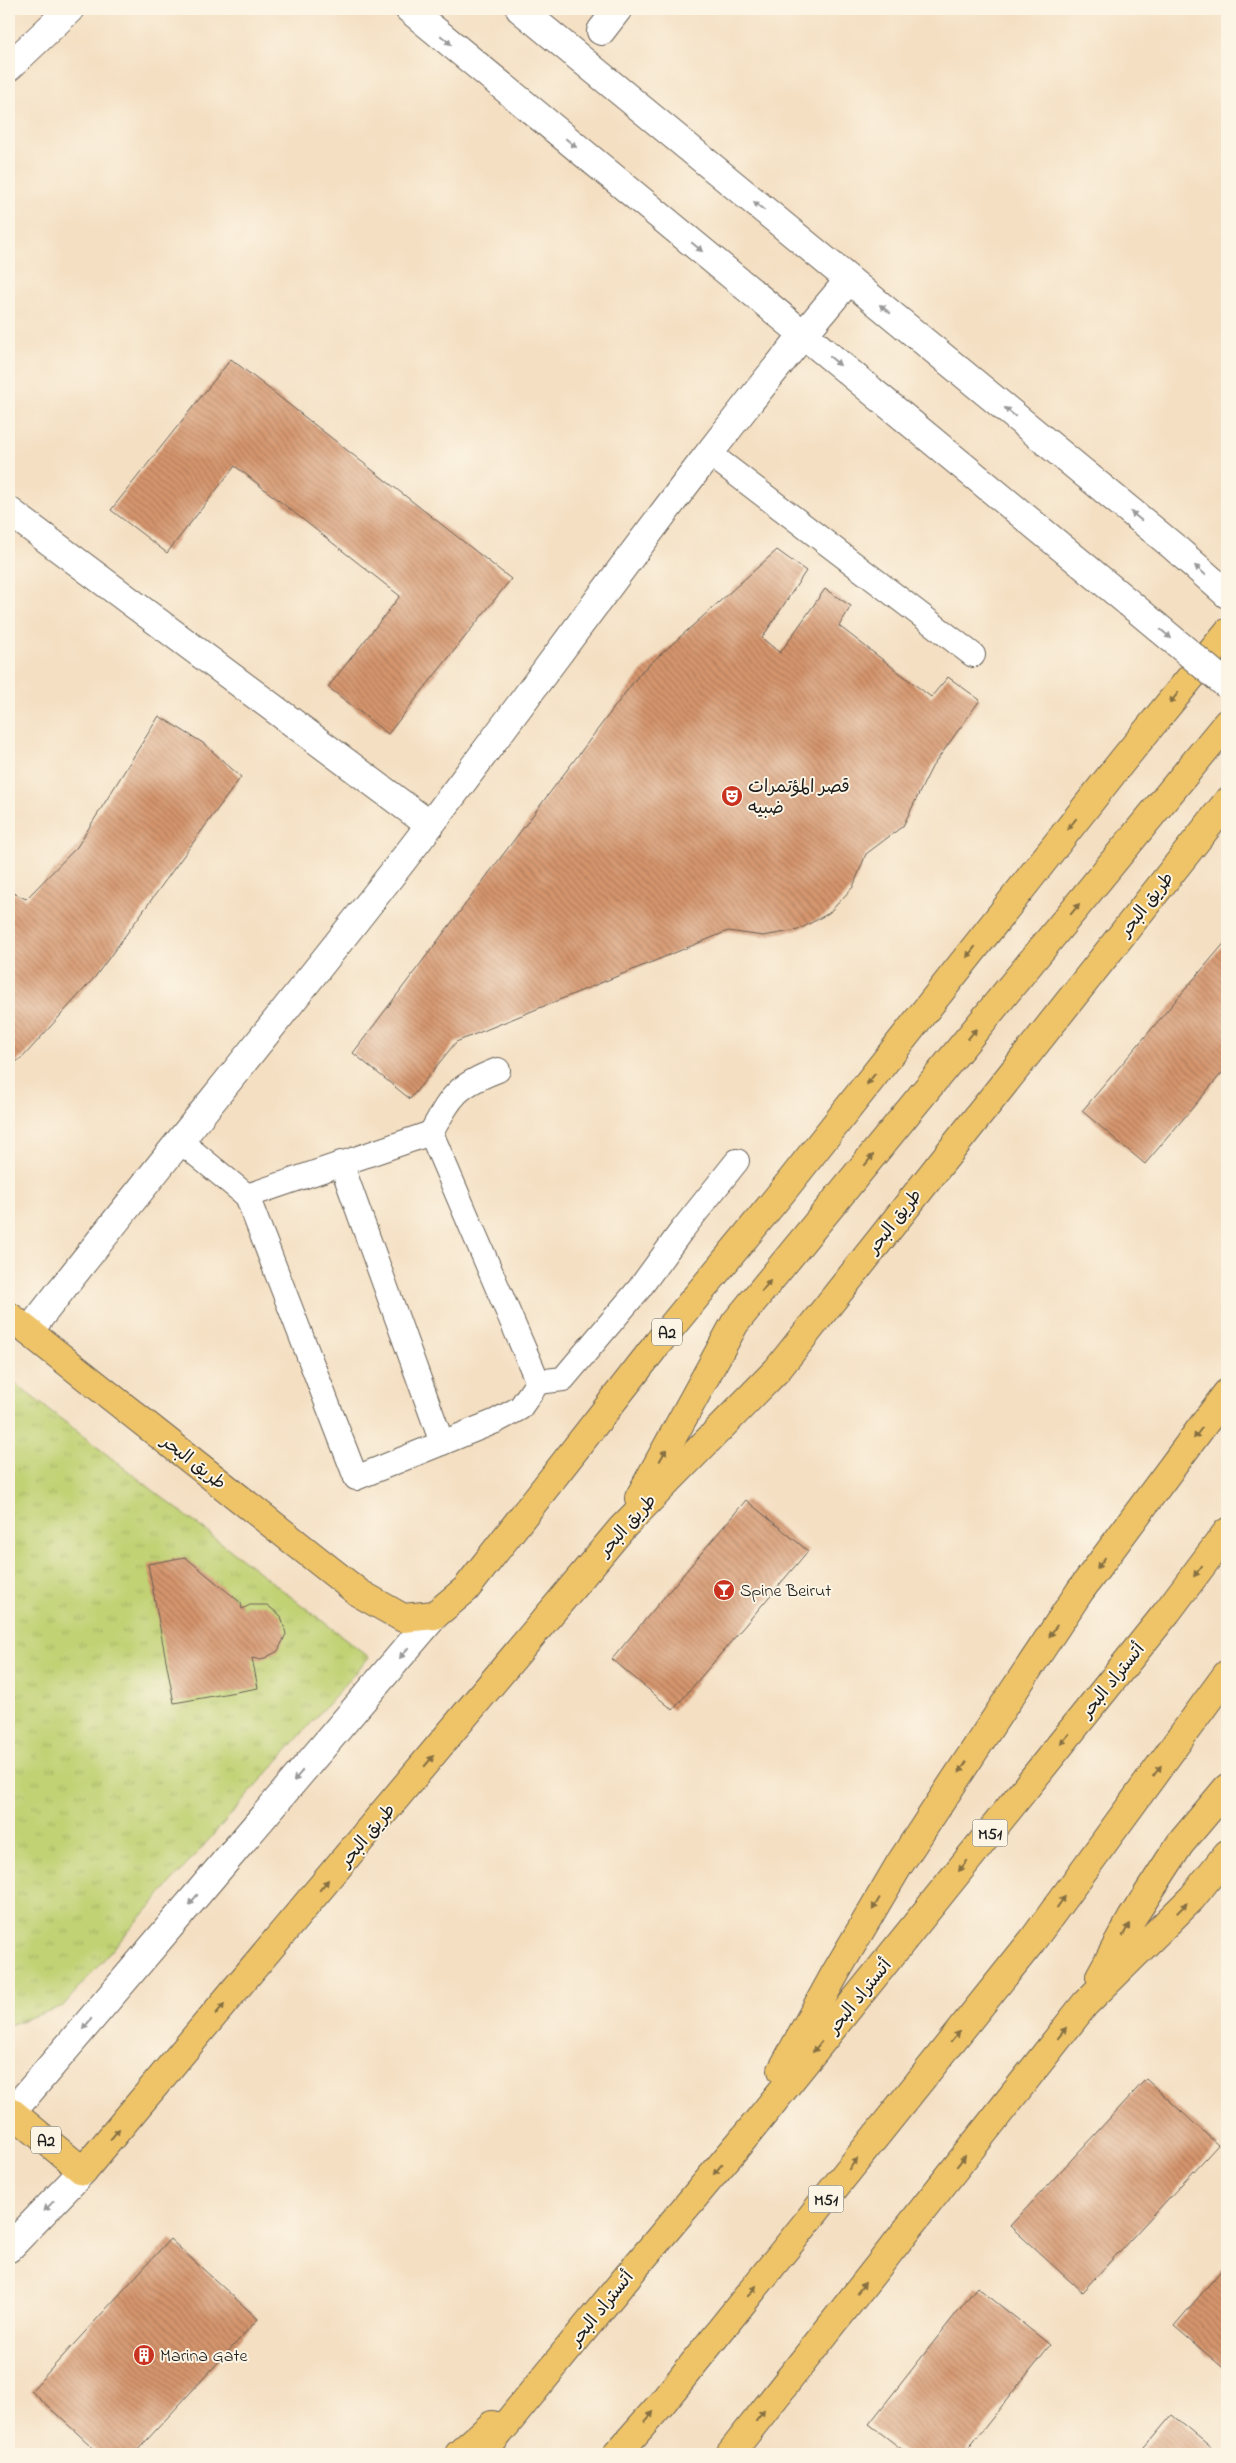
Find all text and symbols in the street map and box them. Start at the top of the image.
one-way arrow [439,34,452,45]
one-way arrow [565,138,578,149]
one-way arrow [753,200,766,211]
one-way arrow [690,241,703,252]
one-way arrow [879,304,892,315]
one-way arrow [829,356,842,367]
one-way arrow [1004,407,1017,418]
one-way arrow [1130,510,1143,521]
one-way arrow [1195,564,1207,576]
one-way arrow [1159,629,1172,640]
one-way arrow [1169,691,1180,704]
place label: قصر المؤتمرات ضبيه [748,775,850,822]
theatre icon: قصر المؤتمرات ضبيه [720,784,744,808]
one-way arrow [1067,817,1078,830]
street label: طريق البحر [1113,867,1181,945]
one-way arrow [1069,903,1081,915]
one-way arrow [966,945,977,958]
one-way arrow [966,1028,977,1040]
one-way arrow [865,1072,876,1085]
one-way arrow [863,1154,874,1166]
street label: طريق البحر [861,1184,929,1262]
one-way arrow [760,1280,772,1292]
road number: A2 [652,1318,682,1345]
one-way arrow [1193,1426,1203,1440]
street label: طريق البحر [153,1429,231,1497]
one-way arrow [658,1448,667,1462]
street label: طريق البحر [592,1489,664,1565]
one-way arrow [1096,1556,1106,1570]
one-way arrow [1193,1564,1203,1578]
bar icon: Spine Beirut [712,1578,736,1602]
place label: Spine Beirut [740,1579,831,1605]
one-way arrow [1048,1625,1058,1638]
street label: أتستراد البحر [1074,1638,1152,1726]
one-way arrow [399,1646,410,1659]
one-way arrow [1059,1732,1070,1745]
one-way arrow [423,1755,434,1767]
one-way arrow [959,1760,968,1774]
one-way arrow [1151,1765,1162,1778]
one-way arrow [292,1769,303,1782]
street label: طريق البحر [333,1799,403,1875]
road number: M51 [972,1820,1008,1846]
one-way arrow [957,1859,968,1872]
one-way arrow [319,1879,330,1892]
one-way arrow [187,1893,198,1906]
one-way arrow [872,1896,880,1911]
one-way arrow [1055,1896,1066,1909]
one-way arrow [1176,1902,1188,1914]
one-way arrow [1122,1923,1130,1938]
street label: أتستراد البحر [821,1954,899,2042]
one-way arrow [214,2003,225,2016]
one-way arrow [82,2017,93,2030]
one-way arrow [1057,2026,1067,2040]
one-way arrow [949,2031,960,2044]
one-way arrow [812,2040,823,2053]
road number: A2 [31,2126,61,2154]
one-way arrow [109,2127,120,2140]
one-way arrow [956,2155,967,2168]
one-way arrow [848,2158,859,2171]
one-way arrow [713,2163,724,2175]
road number: M51 [808,2186,844,2212]
one-way arrow [43,2200,55,2212]
street label: أتستراد البحر [563,2266,641,2354]
one-way arrow [855,2282,866,2295]
one-way arrow [746,2285,757,2298]
building icon: Marina Gate [132,2343,156,2367]
place label: Marina Gate [160,2344,249,2370]
one-way arrow [755,2410,766,2423]
one-way arrow [644,2411,655,2424]

